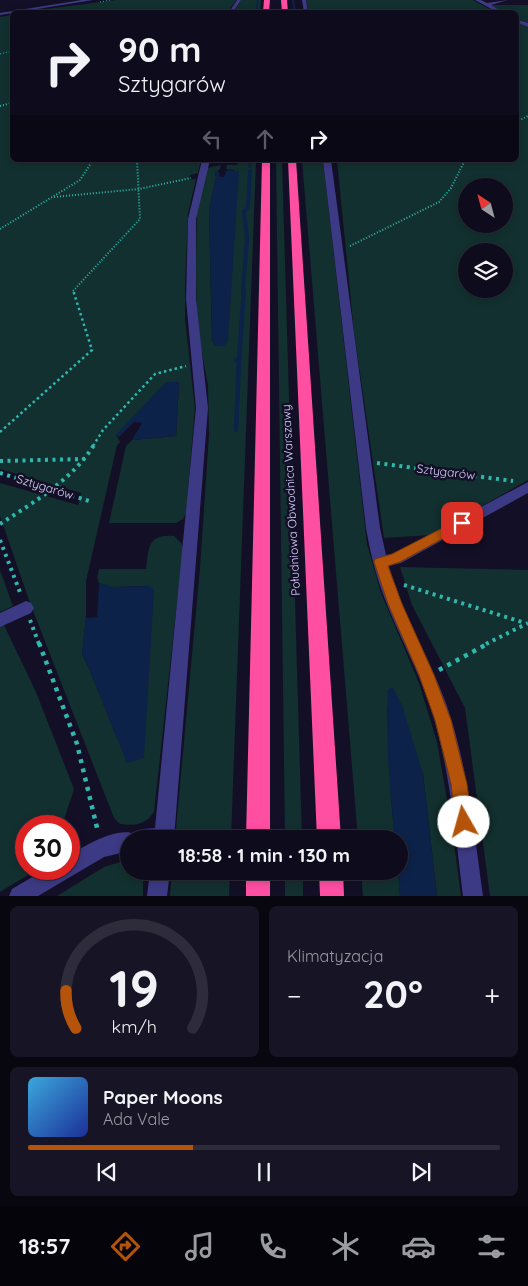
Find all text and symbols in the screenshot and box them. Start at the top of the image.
text: 90 m [118,27,201,71]
icon: right [35,30,100,95]
text: Sztygarów [118,70,226,98]
icon: left [198,125,226,153]
icon: ahead [251,125,279,153]
icon: right [304,125,332,153]
north arrow [458,178,512,232]
map controls [458,178,513,298]
button: layers [458,243,513,298]
street label: Południowa Obwodnica Warszawy [278,404,303,596]
street label: Sztygarów [416,460,476,483]
street label: Sztygarów [15,471,75,502]
pin [441,502,483,544]
icon: arrive [448,509,476,537]
position arrow [437,795,489,847]
speed limit sign: 30 [15,815,80,880]
text: 18:58 · 1 min · 130 m [178,843,350,867]
text: Klimatyzacja [287,946,383,966]
text: 19 [110,955,159,1020]
text: 20° [363,970,423,1018]
text: − [287,978,302,1013]
text: + [484,978,500,1013]
text: km/h [112,1015,157,1037]
text: Paper Moons [103,1085,223,1109]
text: Ada Vale [103,1109,170,1129]
icon: previous [93,1158,121,1186]
icon: pause [250,1158,278,1186]
icon: next [407,1158,435,1186]
icon: directions [108,1229,143,1264]
icon: music [182,1229,217,1264]
icon: phone [255,1229,290,1264]
icon: climate [328,1229,363,1264]
icon: car [401,1229,436,1264]
icon: filters [474,1229,509,1264]
text: 18:57 [19,1232,70,1260]

